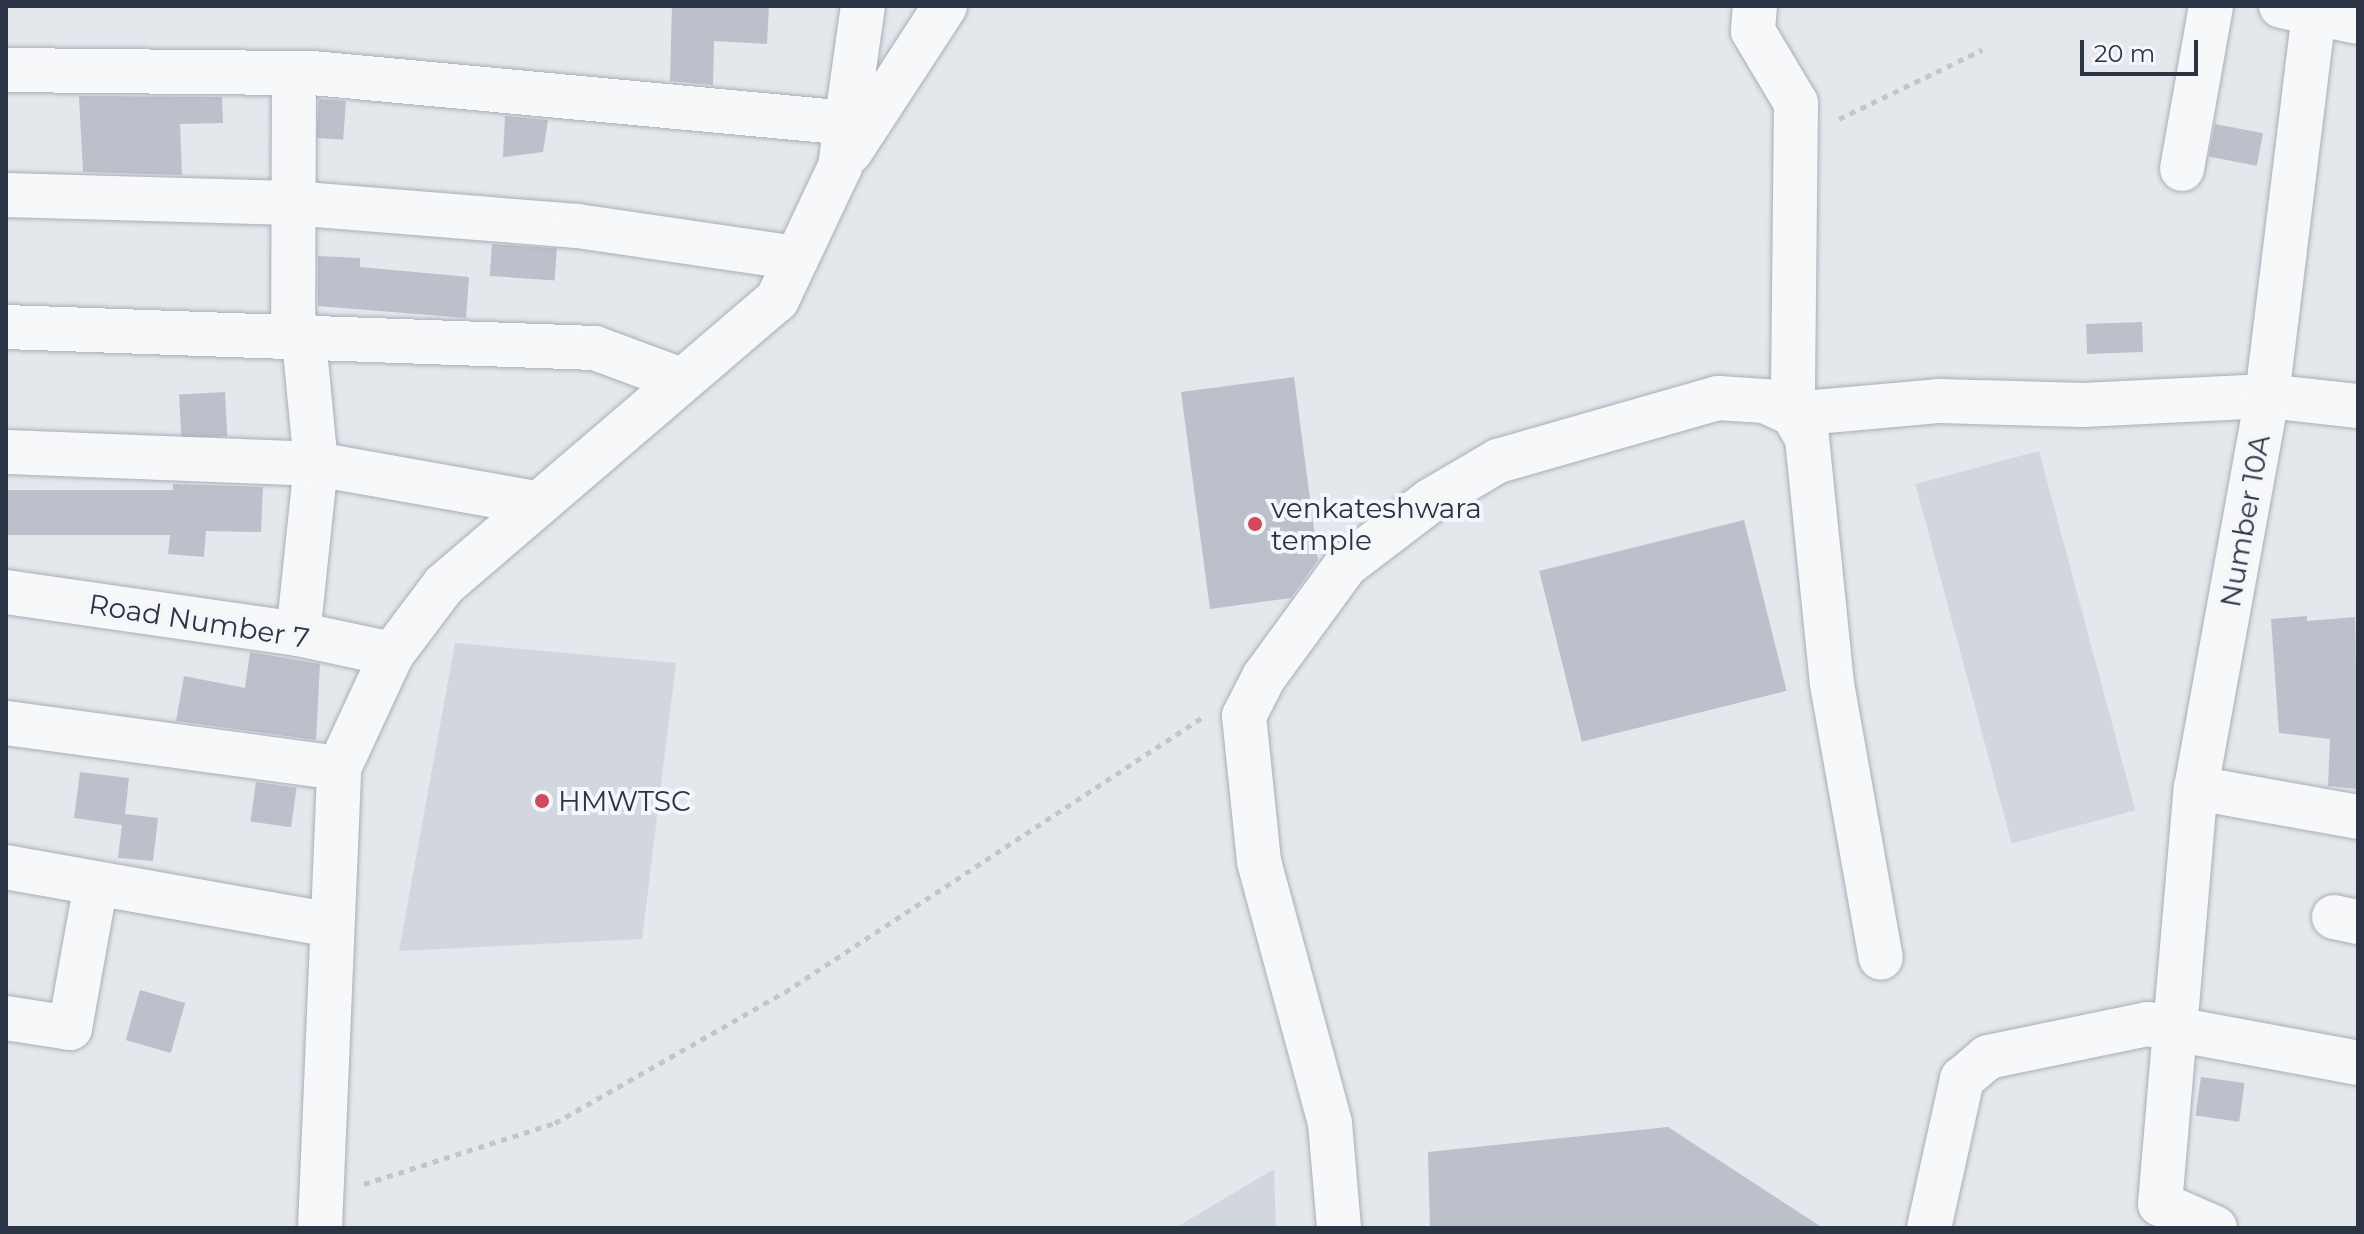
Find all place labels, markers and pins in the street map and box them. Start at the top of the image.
place label: venkateshwara temple [1271,491,1482,557]
marker: venkateshwara temple [1246,515,1264,533]
place label: HMWTSC [558,784,691,818]
marker: HMWTSC [533,792,551,810]

